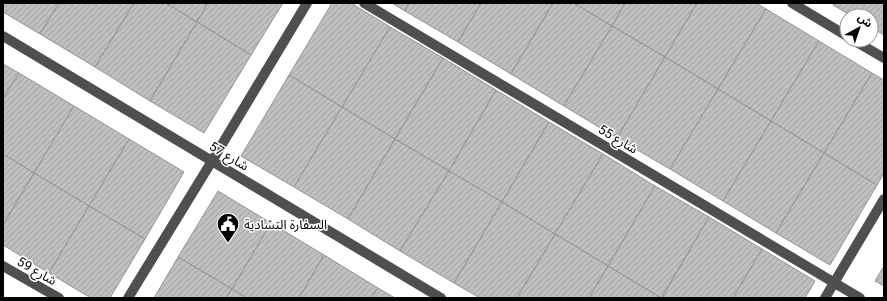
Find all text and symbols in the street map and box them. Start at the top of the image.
north arrow [839,8,879,48]
text: ش [855,11,875,31]
street label: شارع 55 [594,121,640,159]
street label: شارع 57 [205,138,251,176]
public building icon: السفارة التشادية [215,211,241,244]
place label: السفارة التشادية [244,217,327,232]
street label: شارع 59 [13,254,59,291]

